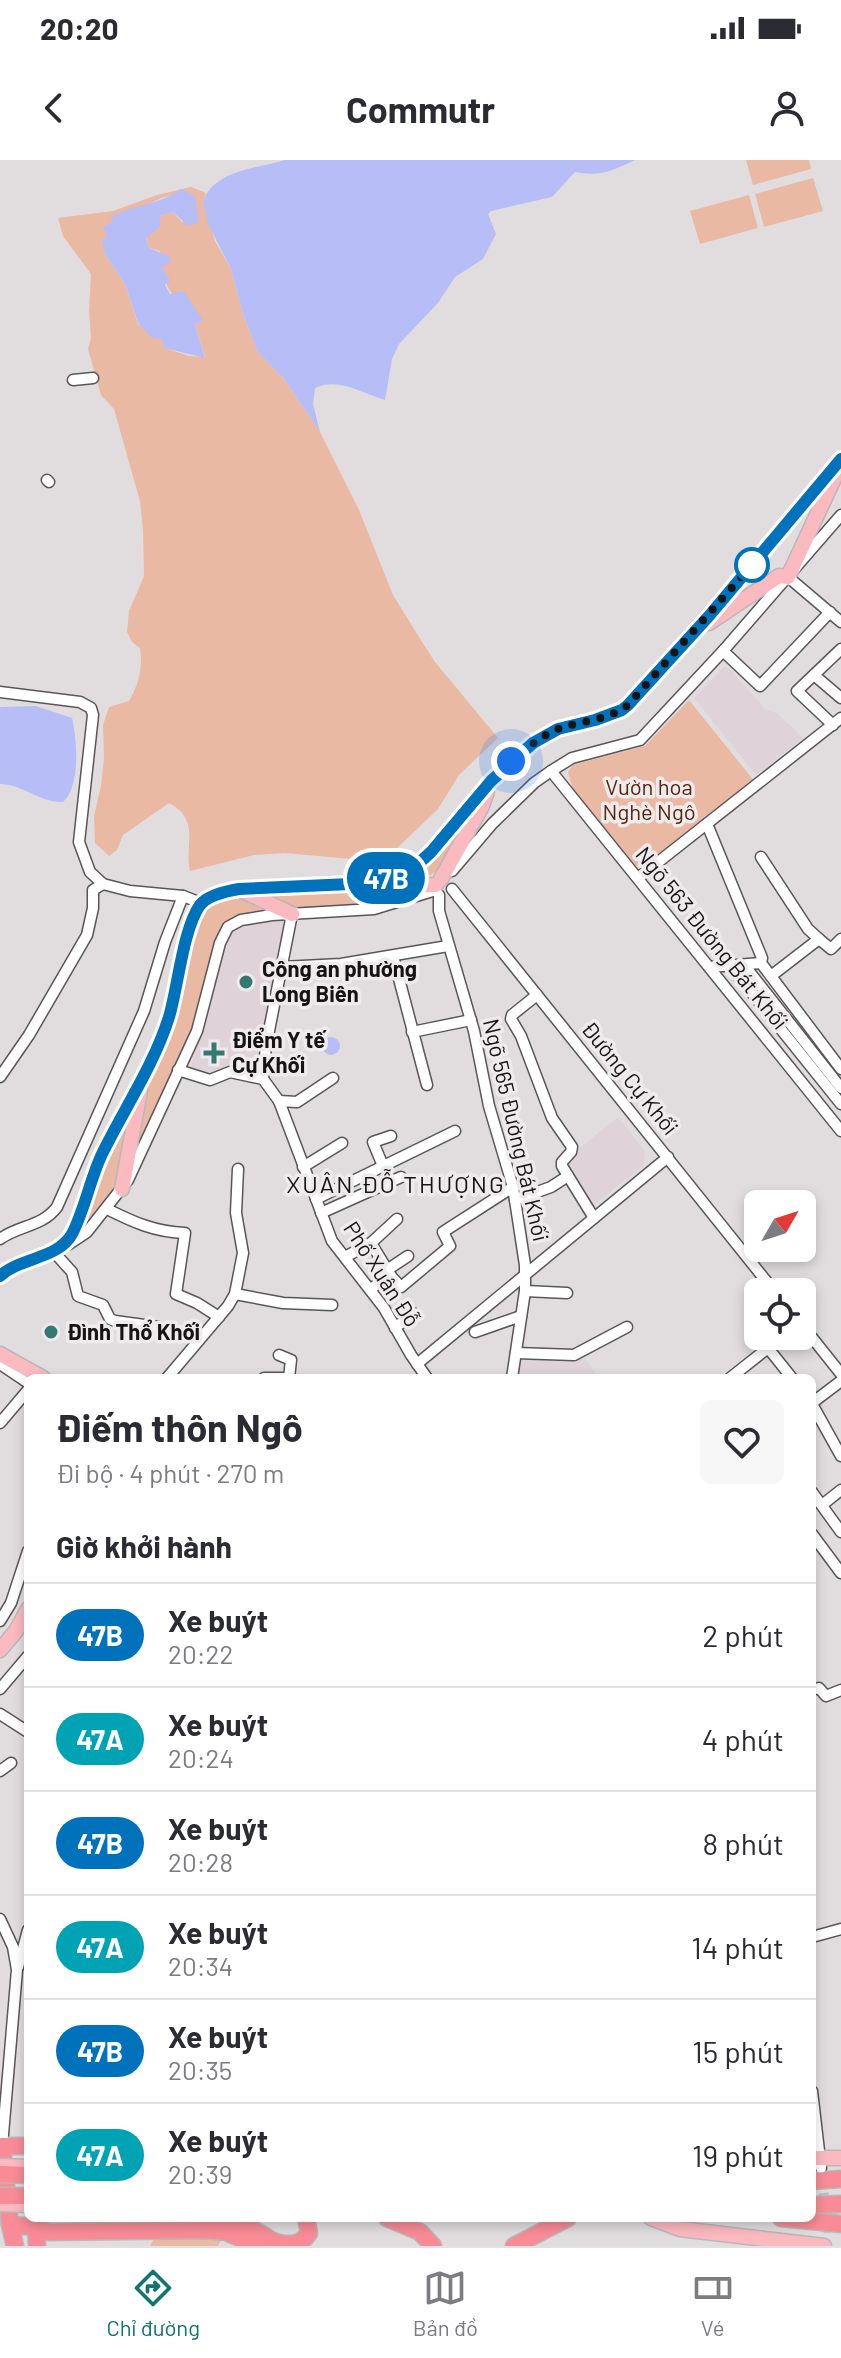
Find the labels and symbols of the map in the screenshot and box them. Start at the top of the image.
unlabelled marker [735,548,769,582]
your location [491,741,531,781]
park label: Vườn hoa Nghè Ngô [603,773,695,824]
street label: Ngõ 563 Đường Bát Khối [631,841,794,1034]
line badge: 47B [340,852,432,904]
place label: Công an phường Long Biên [262,955,417,1006]
marker: Công an phường Long Biên [237,973,255,991]
street label: Đường Cự Khối [577,1015,684,1139]
street label: Ngõ 565 Đường Bát Khối [479,1016,555,1243]
place label: Điểm Y tế Cự Khối [232,1026,327,1077]
marker: Điểm Y tế Cự Khối [203,1042,225,1064]
district label: XUÂN ĐỖ THƯỢNG [286,1168,506,1198]
north arrow [744,1190,816,1262]
street label: Phố Xuân Đỗ [339,1216,426,1331]
place label: Đình Thổ Khối [67,1318,200,1344]
marker: Đình Thổ Khối [42,1323,60,1341]

